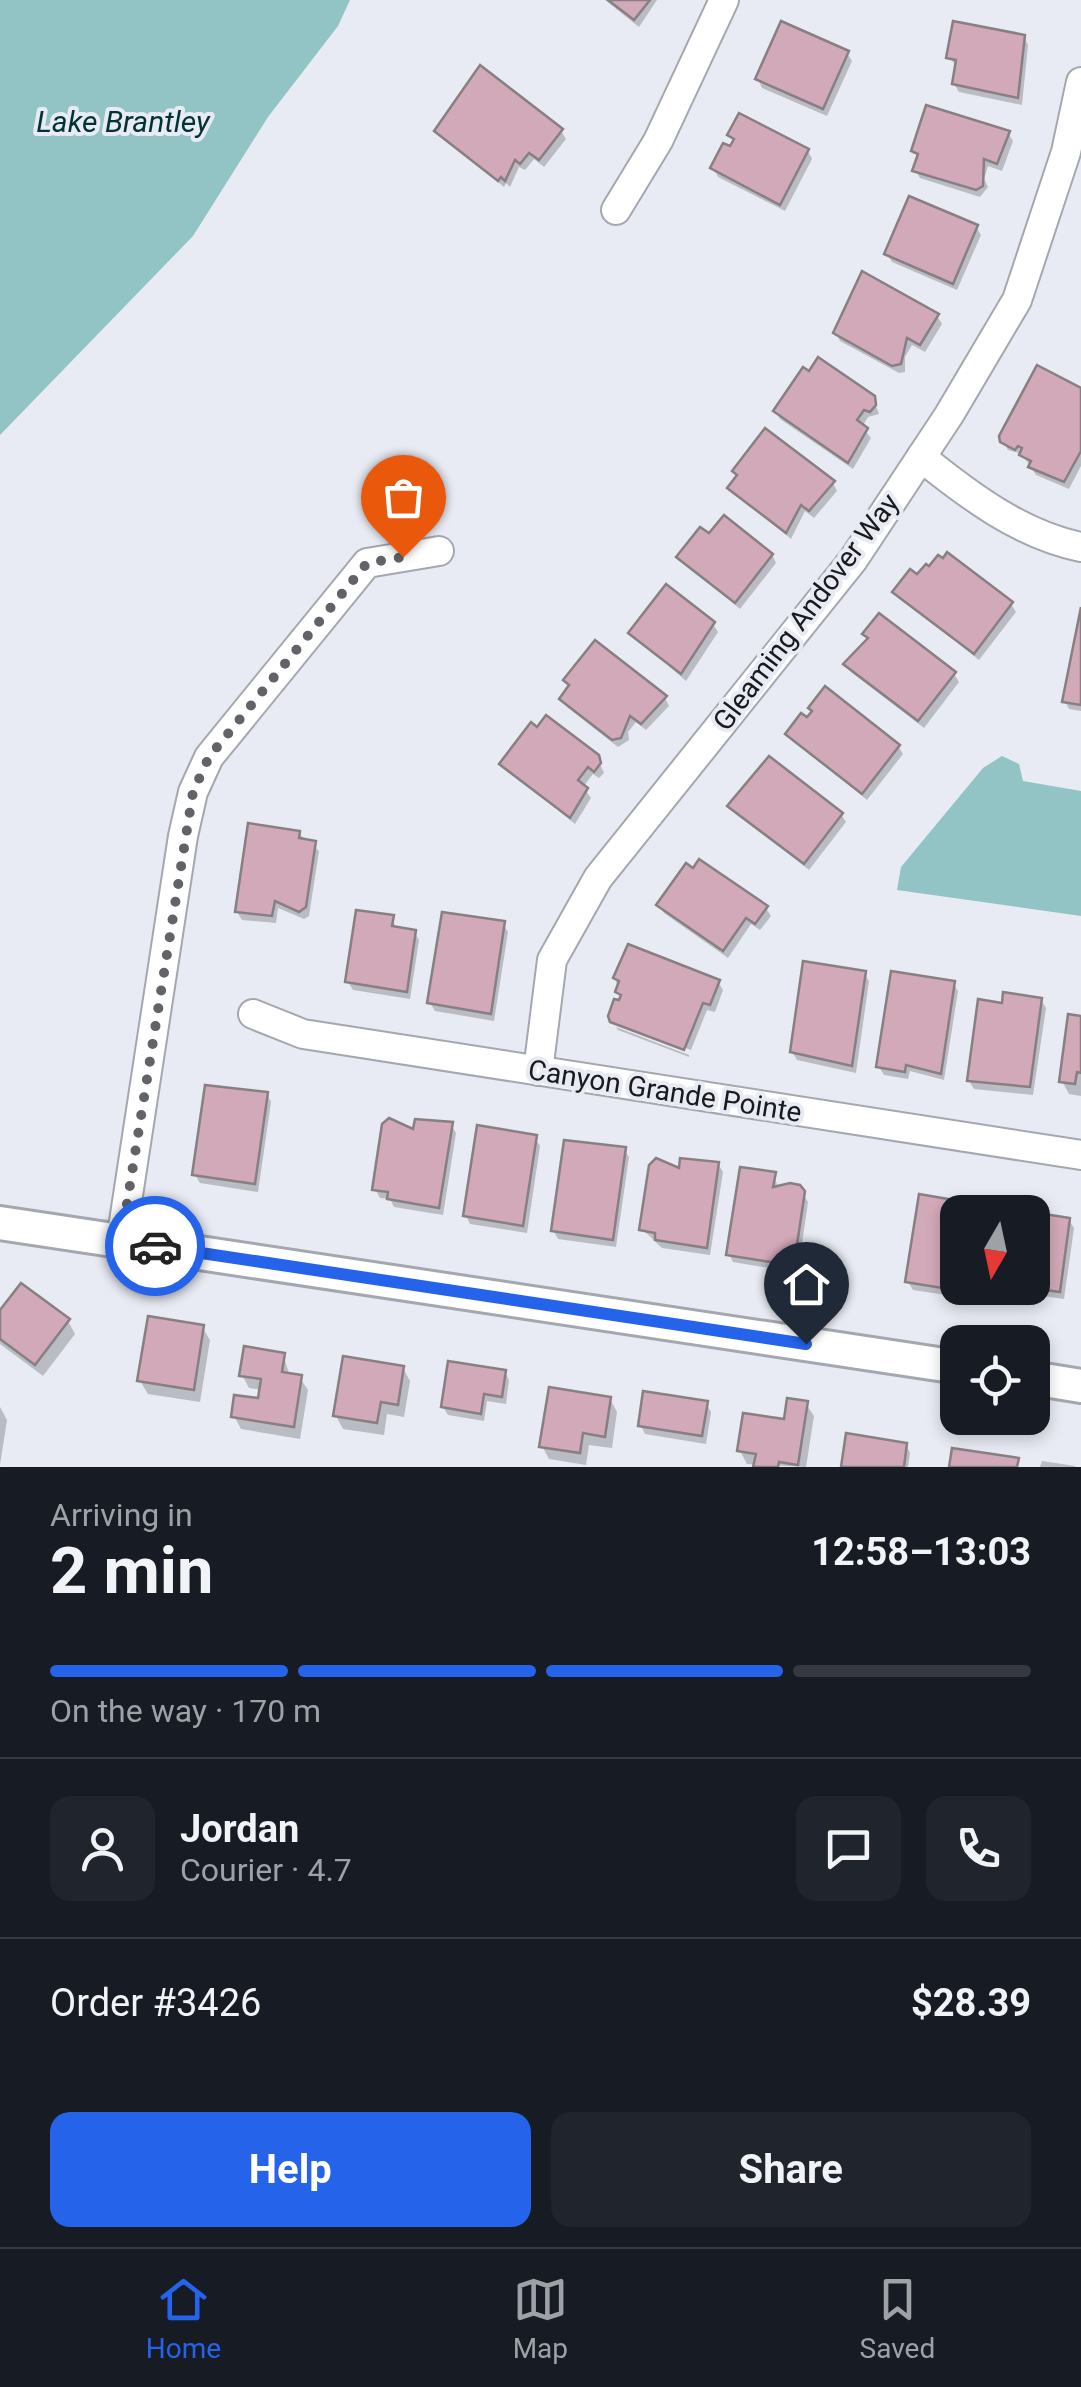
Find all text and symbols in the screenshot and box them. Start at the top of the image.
water label: Lake Brantley [36,104,211,139]
pin [361,455,446,558]
icon: bag [376,470,431,525]
street label: Gleaming Andover Way [706,487,906,737]
street label: Canyon Grande Pointe [526,1053,804,1129]
north arrow [940,1195,1050,1305]
map controls [940,1195,1050,1435]
courier [105,1196,205,1296]
icon: car [128,1219,183,1274]
pin [764,1242,849,1345]
icon: home [779,1257,834,1312]
button: locate [940,1325,1050,1435]
text: Arriving in [50,1496,193,1534]
text: 12:58–13:03 [811,1530,1031,1574]
text: 2 min [50,1533,213,1609]
text: On the way · 170 m [50,1692,321,1730]
button: person [50,1796,155,1901]
button: chat [796,1796,901,1901]
button: phone [926,1796,1031,1901]
text: Jordan [180,1807,299,1851]
text: Courier · 4.7 [180,1851,352,1889]
text: Order #3426 [50,1981,261,2025]
text: $28.39 [911,1981,1031,2025]
button: Help [50,2112,531,2227]
button: Share [551,2112,1031,2227]
tab: Home [146,2272,221,2365]
tab: Map [513,2272,568,2365]
tab: Saved [860,2272,935,2365]

